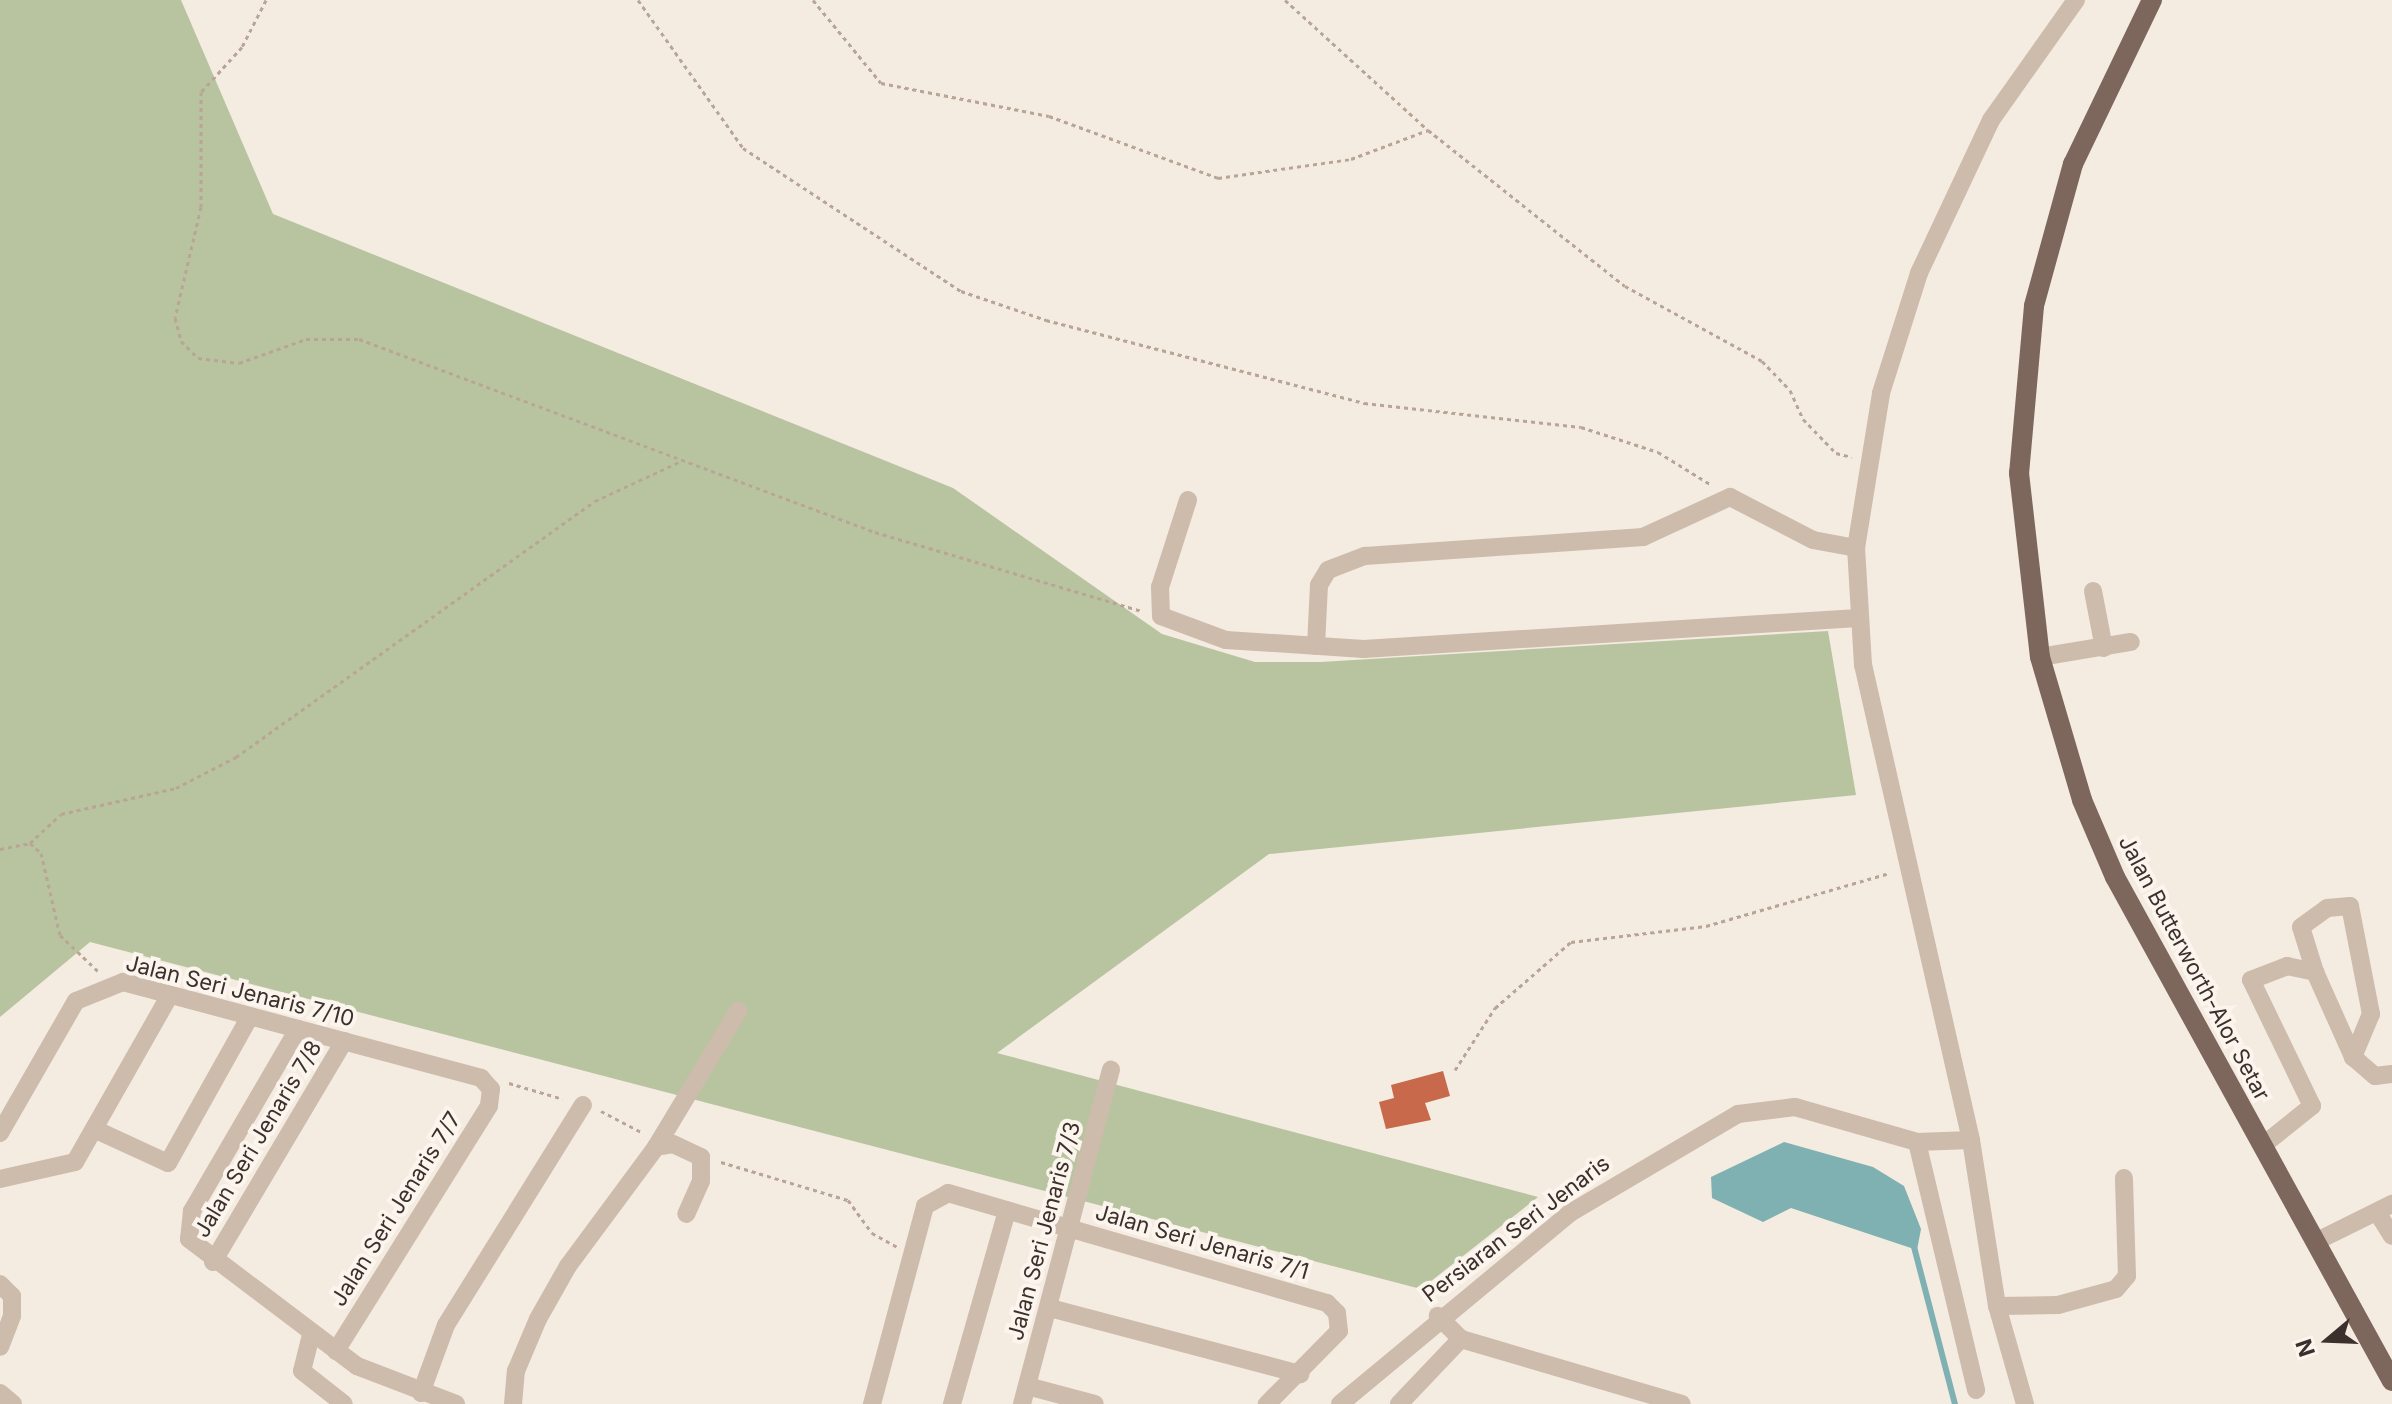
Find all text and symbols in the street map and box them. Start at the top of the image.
street label: Jalan Butterworth-Alor Setar [2113,831,2275,1105]
street label: Jalan Seri Jenaris 7/10 [123,950,357,1032]
street label: Jalan Seri Jenaris 7/8 [189,1036,327,1242]
street label: Jalan Seri Jenaris 7/7 [325,1107,467,1311]
street label: Jalan Seri Jenaris 7/3 [1002,1119,1086,1343]
street label: Persiaran Seri Jenaris [1417,1150,1615,1308]
street label: Jalan Seri Jenaris 7/1 [1092,1199,1312,1285]
north arrow [2288,1300,2368,1380]
text: N [2290,1336,2320,1360]

